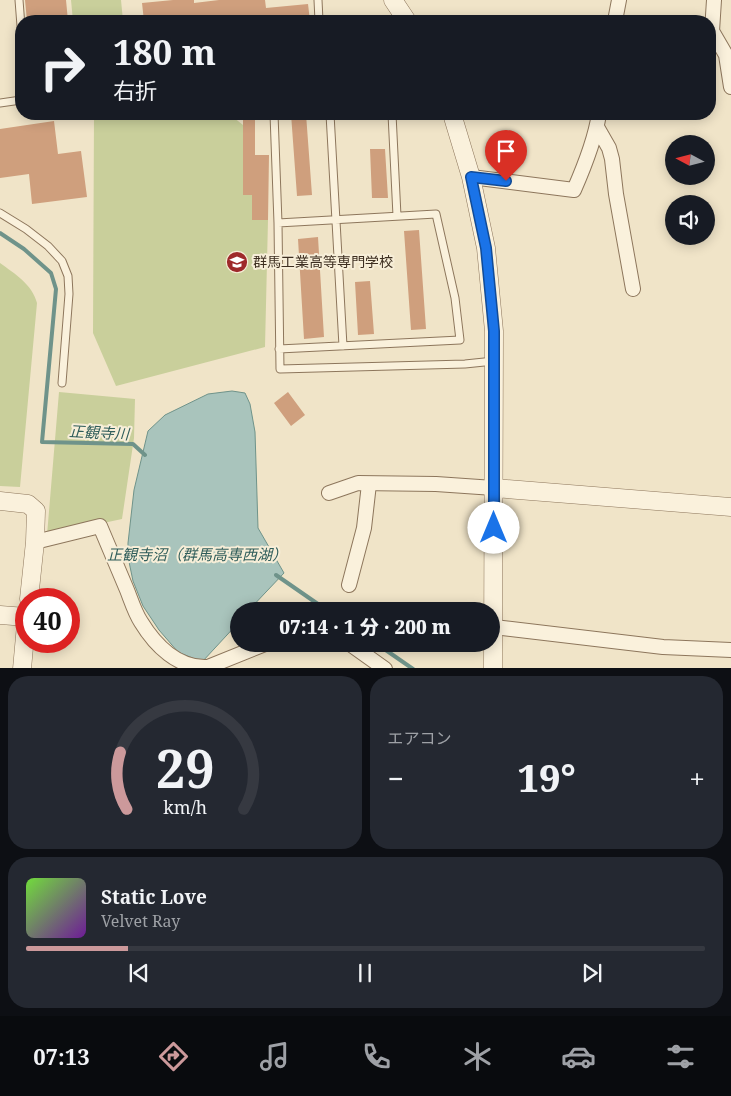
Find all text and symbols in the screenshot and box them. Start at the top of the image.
text: 180 m [113,28,216,75]
icon: right [30,35,95,100]
text: 右折 [113,75,157,105]
pin [485,130,527,181]
north arrow [665,135,715,185]
map controls [665,135,715,245]
icon: arrive [492,137,520,165]
button: sound [665,195,715,245]
school or university icon: 群馬工業高等専門学校 [225,250,249,274]
place label: 群馬工業高等専門学校 [253,252,393,271]
water label: 正観寺川 [69,420,132,444]
position arrow [467,501,519,553]
water label: 正観寺沼（群馬高専西湖） [107,544,287,564]
speed limit sign: 40 [15,588,80,653]
text: 07:14 · 1 分 · 200 m [279,614,451,640]
text: エアコン [388,727,452,749]
text: 29 [155,732,214,803]
text: 19° [517,751,576,803]
text: − [388,759,404,797]
text: + [689,759,705,797]
text: km/h [163,795,207,819]
text: Static Love [101,884,207,910]
text: Velvet Ray [101,910,180,932]
icon: previous [125,959,153,987]
icon: pause [351,959,379,987]
icon: next [578,959,606,987]
icon: directions [156,1039,191,1074]
icon: music [257,1039,292,1074]
icon: phone [359,1039,394,1074]
icon: climate [460,1039,495,1074]
icon: car [561,1039,596,1074]
icon: filters [663,1039,698,1074]
text: 07:13 [33,1041,90,1071]

